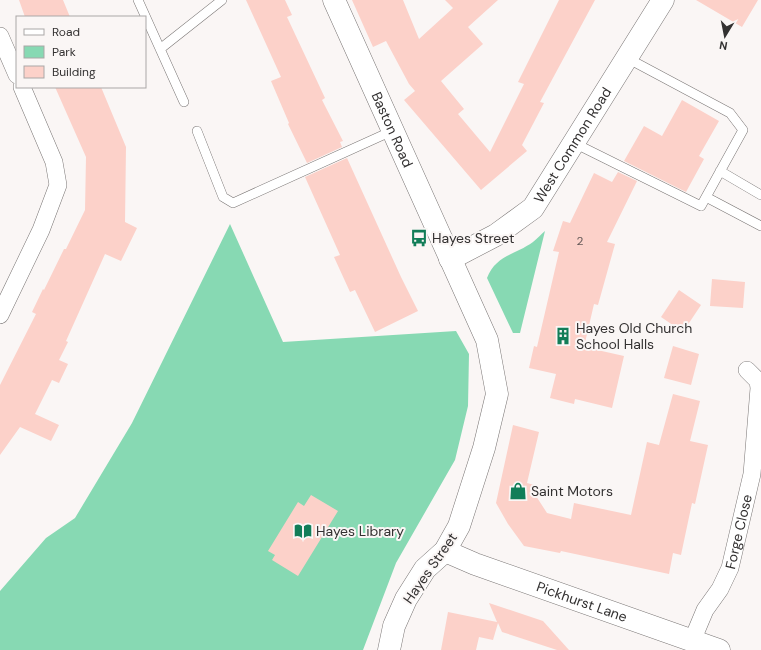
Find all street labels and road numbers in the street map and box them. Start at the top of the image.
street label: West Common Road [530,84,615,206]
street label: Baston Road [367,89,417,170]
street label: Forge Close [721,492,756,571]
street label: Hayes Street [399,529,461,607]
street label: Pickhurst Lane [534,577,630,626]

